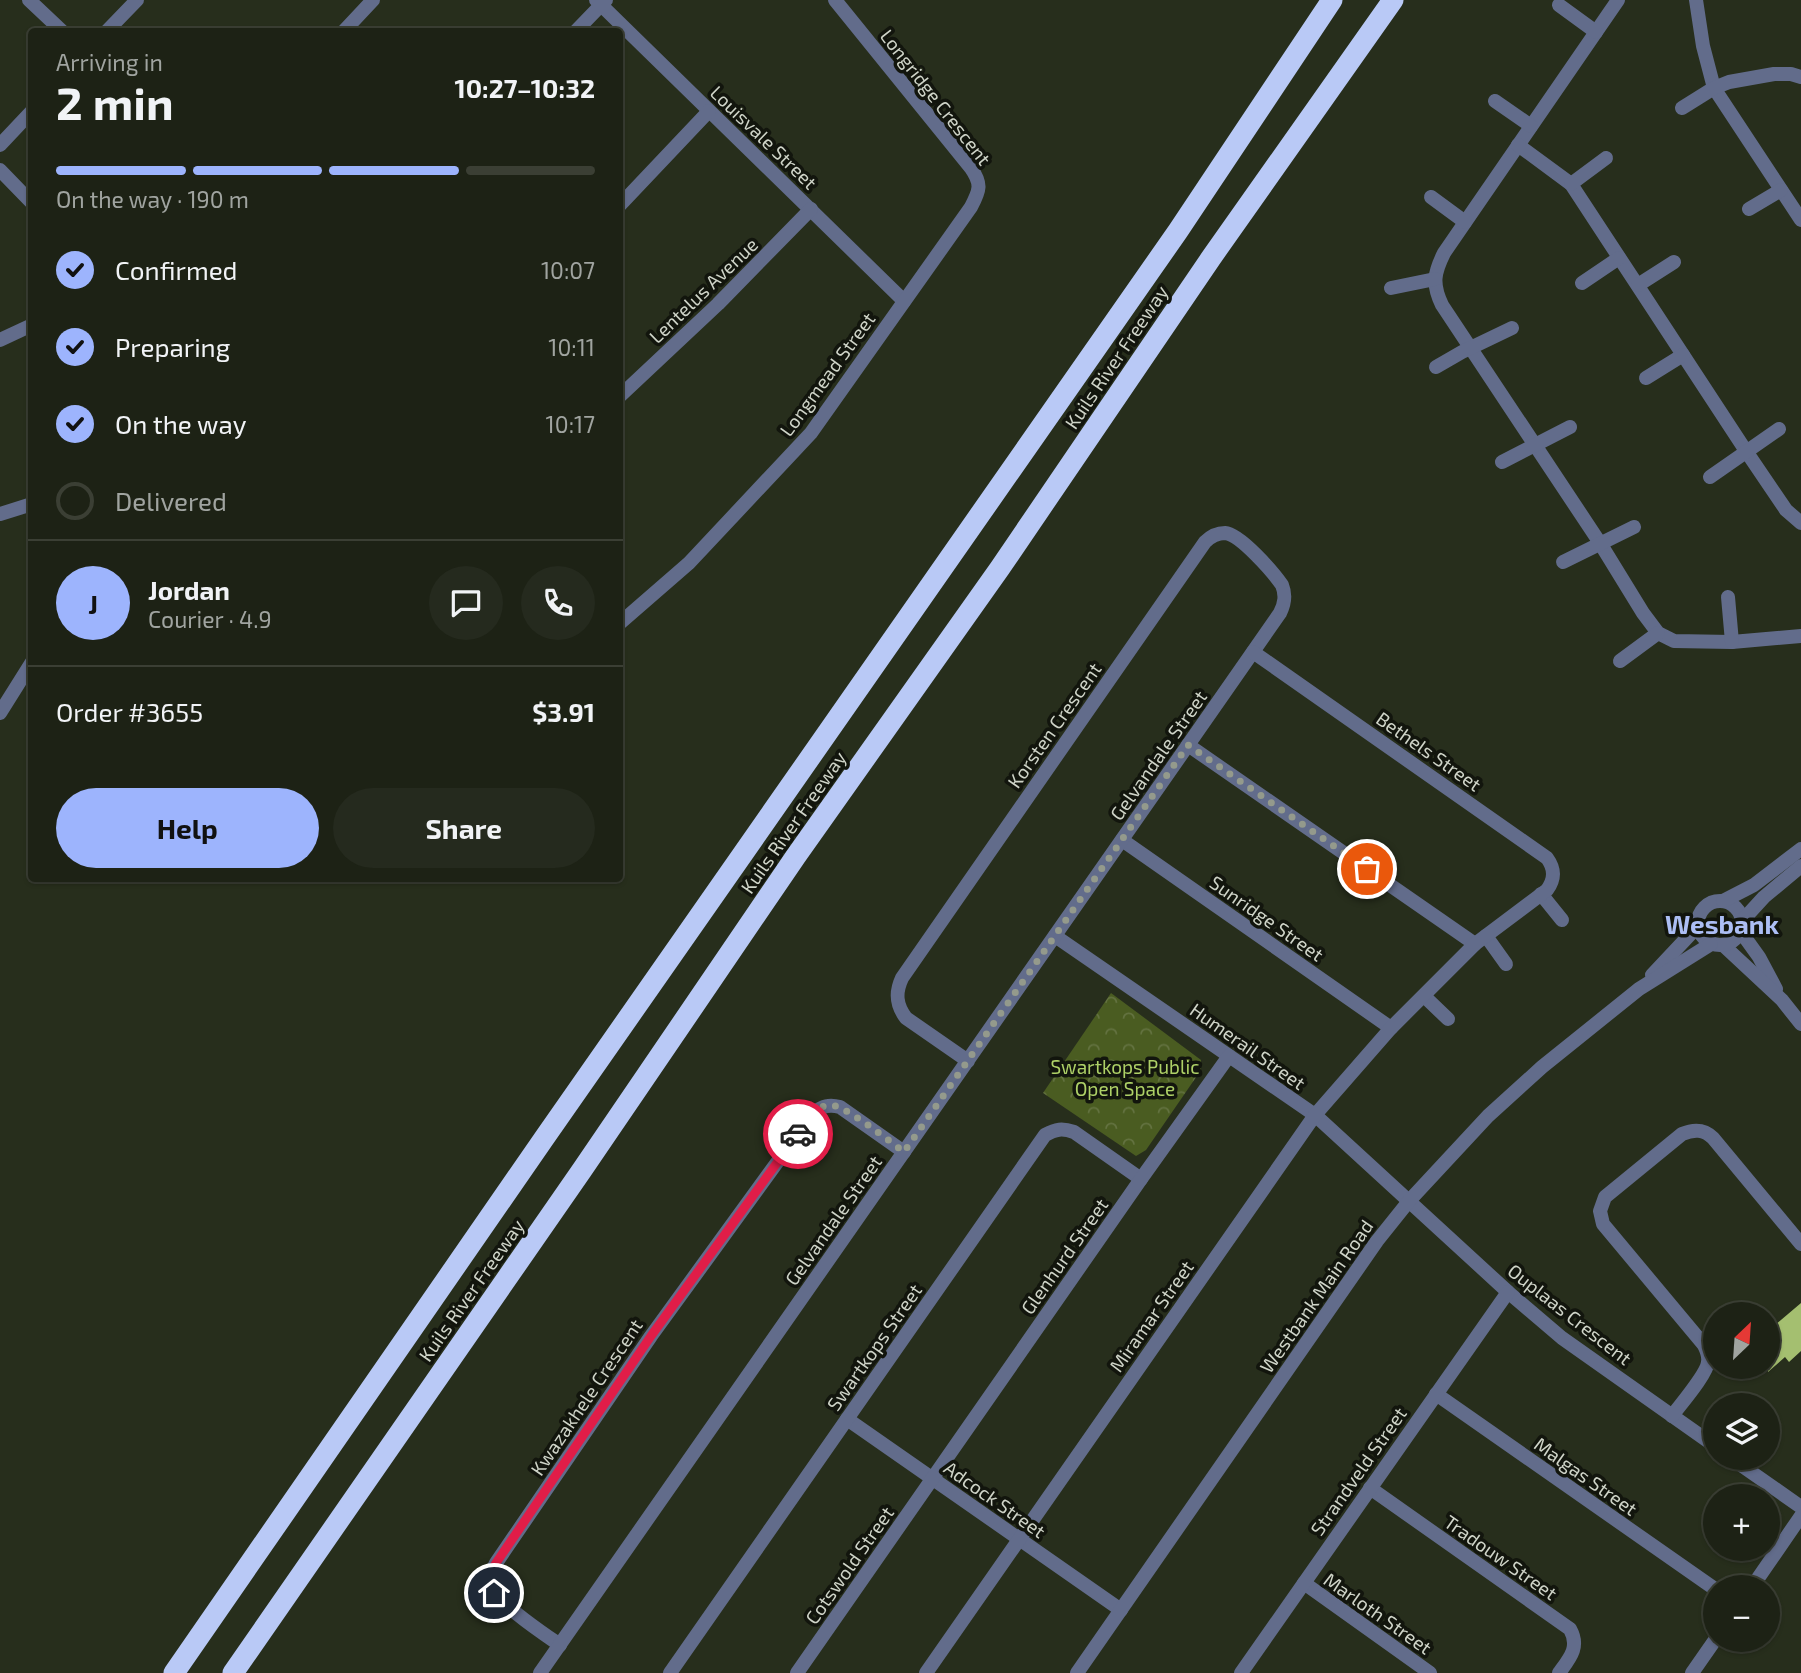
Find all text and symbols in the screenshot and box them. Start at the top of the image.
street label: Longridge Crescent [876,25,996,169]
text: Arriving in [56,48,163,76]
text: 10:27–10:32 [454,72,595,103]
text: 2 min [56,74,174,129]
street label: Louisvale Street [706,80,822,194]
text: On the way · 190 m [56,185,249,213]
street label: Lentelus Avenue [644,232,762,348]
icon: check [56,251,94,289]
text: Confirmed [115,254,238,285]
text: 10:07 [541,256,595,284]
street label: Kuils River Freeway [1059,281,1173,433]
street label: Longmead Street [774,308,880,440]
icon: check [56,328,94,366]
text: Preparing [115,331,230,362]
text: 10:11 [548,333,595,361]
icon: check [56,405,94,443]
text: On the way [115,408,246,439]
text: 10:17 [546,410,595,438]
text: Delivered [115,485,227,516]
button: chat [429,566,503,640]
button: phone [521,566,595,640]
text: Jordan [148,574,230,605]
text: J [88,588,98,619]
text: Courier · 4.9 [148,605,272,633]
street label: Korsten Crescent [1002,658,1106,792]
street label: Gelvandale Street [1105,686,1211,824]
text: Order #3655 [56,696,203,727]
text: $3.91 [532,696,595,727]
street label: Bethels Street [1372,706,1486,796]
street label: Kuils River Freeway [735,747,851,897]
button: Help [56,788,319,868]
button: Share [333,788,595,868]
pin [1337,839,1397,899]
icon: bag [1348,850,1386,888]
street label: Sunridge Street [1206,870,1328,966]
district label: Wesbank [1665,908,1779,939]
street label: Humerail Street [1186,998,1310,1094]
park label: Swartkops Public Open Space [1050,1055,1200,1100]
courier [763,1099,833,1169]
icon: car [779,1115,817,1153]
street label: Gelvandale Street [780,1151,886,1289]
street label: Glenhurd Street [1016,1194,1112,1318]
street label: Kuils River Freeway [413,1215,529,1365]
street label: Westbank Main Road [1254,1215,1378,1377]
street label: Miramar Street [1104,1256,1198,1376]
street label: Ouplaas Crescent [1504,1259,1636,1369]
street label: Swartkops Street [822,1279,926,1415]
north arrow [1703,1302,1780,1379]
map controls [1703,1302,1780,1652]
street label: Kwazakhele Crescent [525,1314,647,1480]
button: layers [1703,1393,1780,1470]
street label: Strandveld Street [1305,1402,1411,1540]
street label: Malgas Street [1530,1432,1642,1520]
street label: Adcock Street [940,1456,1050,1542]
button: + [1703,1484,1780,1561]
street label: Cotswold Street [800,1502,898,1628]
street label: Tradouw Street [1440,1510,1562,1604]
pin [464,1563,524,1623]
street label: Marloth Street [1320,1567,1436,1659]
icon: home [475,1574,513,1612]
button: − [1703,1575,1780,1652]

